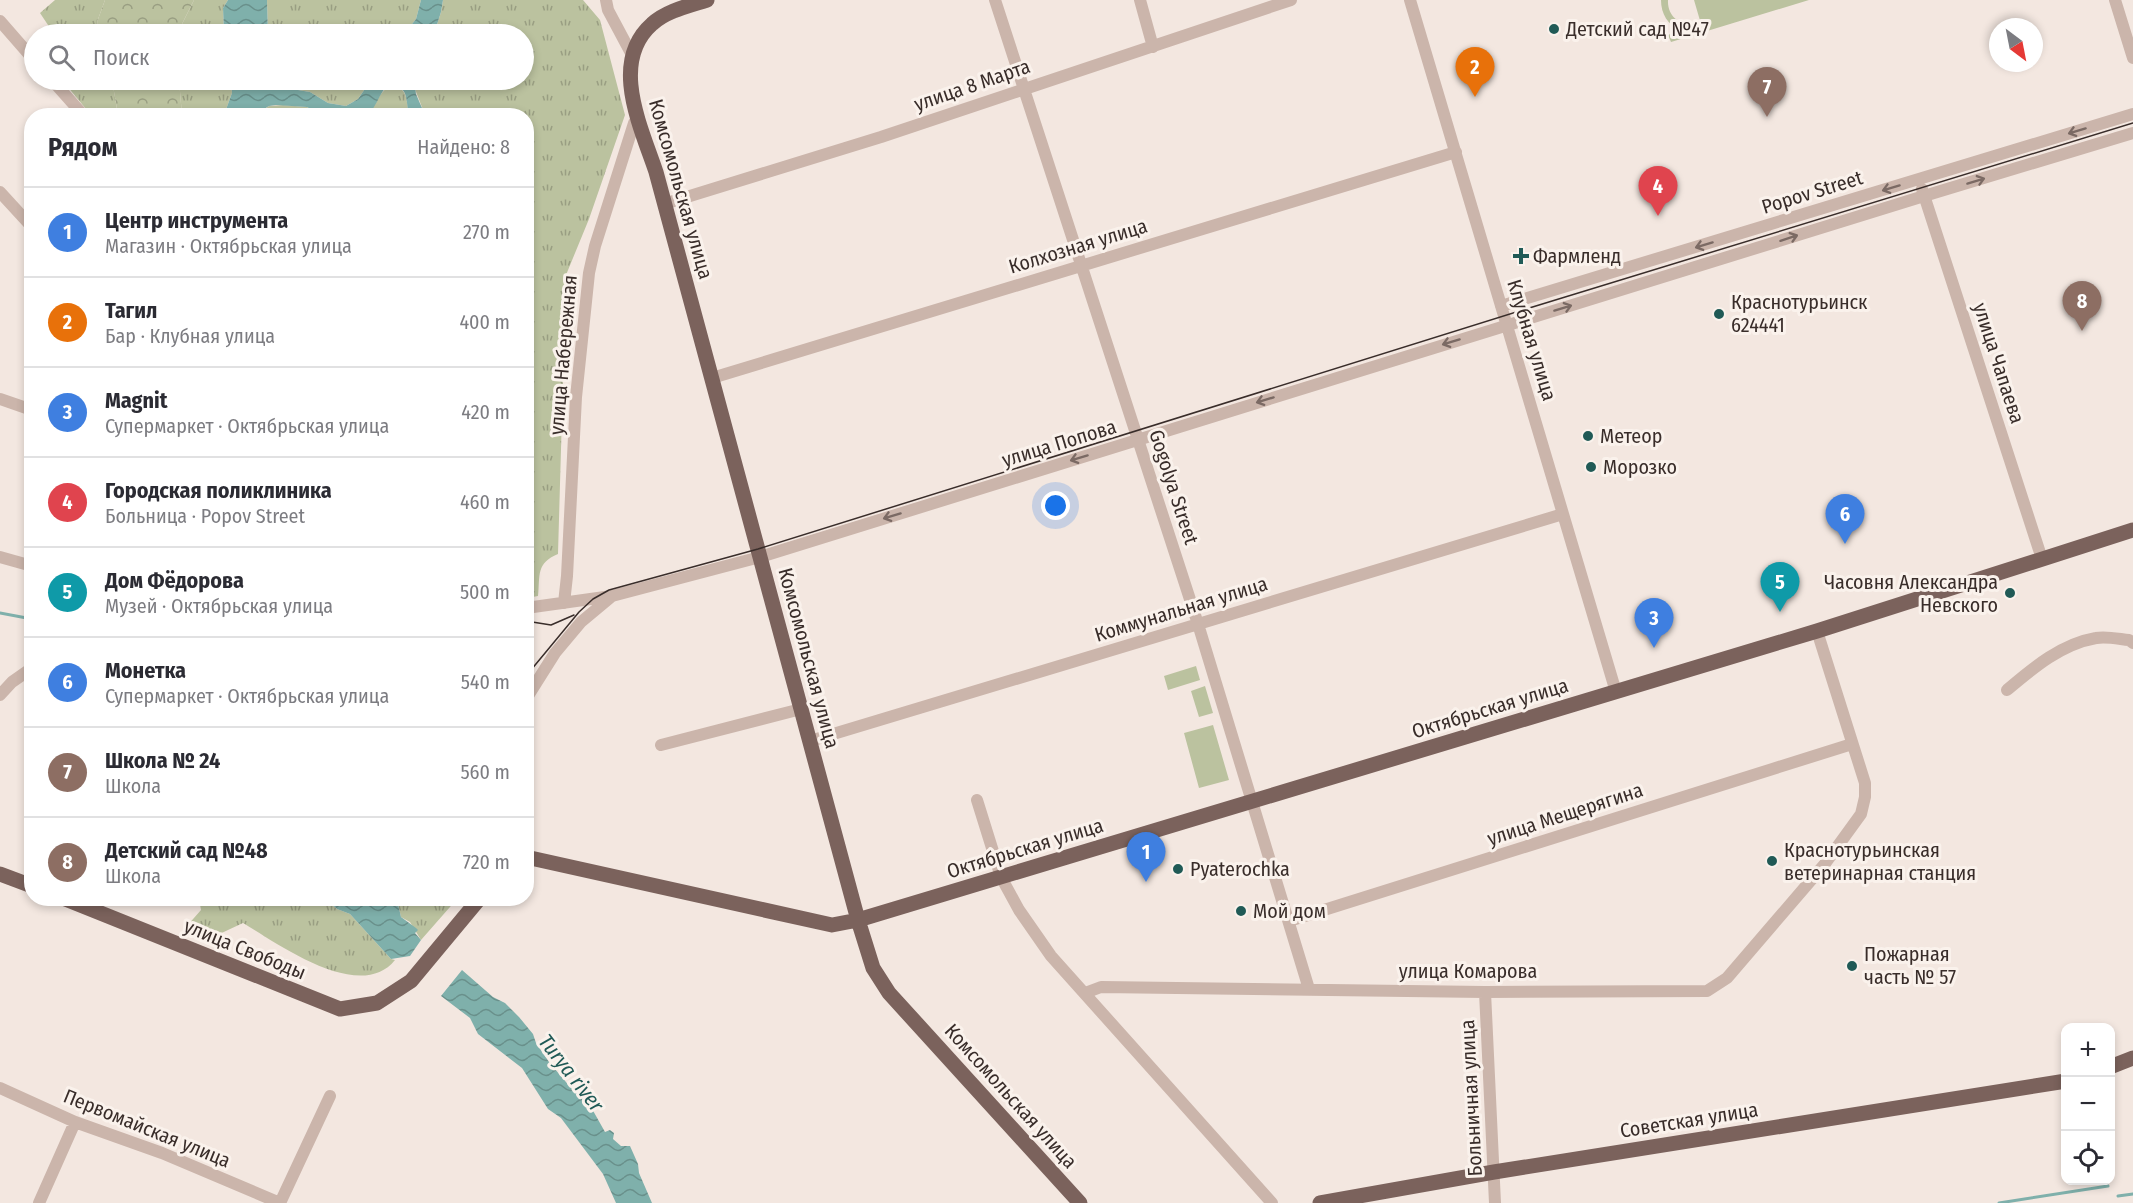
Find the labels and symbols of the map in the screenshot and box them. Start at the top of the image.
place label: Детский сад №47 [1565,17,1709,41]
north arrow [1989,18,2043,72]
marker: Детский сад №47 [1547,22,1561,36]
pin: 2 [1456,48,1494,97]
street label: улица 8 Марта [911,54,1033,116]
pin: 7 [1748,68,1786,117]
street label: Комсомольская улица [644,96,718,282]
one-way arrow [2068,126,2087,137]
street label: Popov Street [1759,165,1866,219]
pin: 4 [1638,166,1678,216]
one-way arrow [1966,175,1985,186]
one-way arrow [1882,183,1901,194]
street label: Колхозная улица [1006,214,1150,278]
one-way arrow [1779,232,1798,243]
one-way arrow [1695,240,1714,251]
place label: Фармленд [1533,244,1621,268]
marker: Фармленд [1514,249,1528,263]
street label: улица Набережная [544,274,582,436]
street label: Клубная улица [1502,277,1562,403]
pin: 8 [2062,282,2102,331]
place label: Краснотурьинск 624441 [1731,290,1868,337]
street label: улица Чапаева [1968,300,2030,426]
one-way arrow [1553,302,1572,313]
marker: Краснотурьинск 624441 [1712,307,1726,321]
one-way arrow [1442,337,1461,348]
one-way arrow [1256,395,1275,406]
street label: улица Попова [999,414,1119,472]
place label: Метеор [1600,424,1662,448]
street label: Gogolya Street [1144,427,1204,548]
marker: Метеор [1581,429,1595,443]
one-way arrow [1070,453,1089,464]
place label: Морозко [1603,455,1677,479]
marker: Морозко [1584,460,1598,474]
your location [1041,491,1070,520]
pin: 6 [1826,494,1864,544]
one-way arrow [883,511,902,522]
pin: 5 [1760,562,1800,612]
street label: Комсомольская улица [773,565,845,751]
place label: Часовня Александра Невского [1824,570,1998,617]
street label: Коммунальная улица [1092,571,1270,647]
marker: Часовня Александра Невского [2003,586,2017,600]
pin: 3 [1634,598,1674,648]
street label: Октябрьская улица [1409,673,1571,743]
street label: улица Мещерягина [1484,778,1646,850]
street label: Октябрьская улица [944,813,1106,883]
pin: 1 [1126,832,1166,882]
place label: Краснотурьинская ветеринарная станция [1784,838,1976,885]
marker: Краснотурьинская ветеринарная станция [1765,854,1779,868]
place label: Pyaterochka [1190,857,1290,881]
marker: Pyaterochka [1171,862,1185,876]
place label: Мой дом [1253,899,1326,923]
marker: Мой дом [1234,904,1248,918]
street label: улица Свободы [181,914,309,984]
place label: Пожарная часть № 57 [1864,942,1956,989]
street label: улица Комарова [1399,959,1537,983]
marker: Пожарная часть № 57 [1845,959,1859,973]
street label: Комсомольская улица [940,1019,1082,1173]
street label: Больничная улица [1455,1019,1487,1177]
water label: Turya river [533,1029,610,1117]
street label: Первомайская улица [60,1084,234,1172]
street label: Советская улица [1618,1097,1760,1143]

